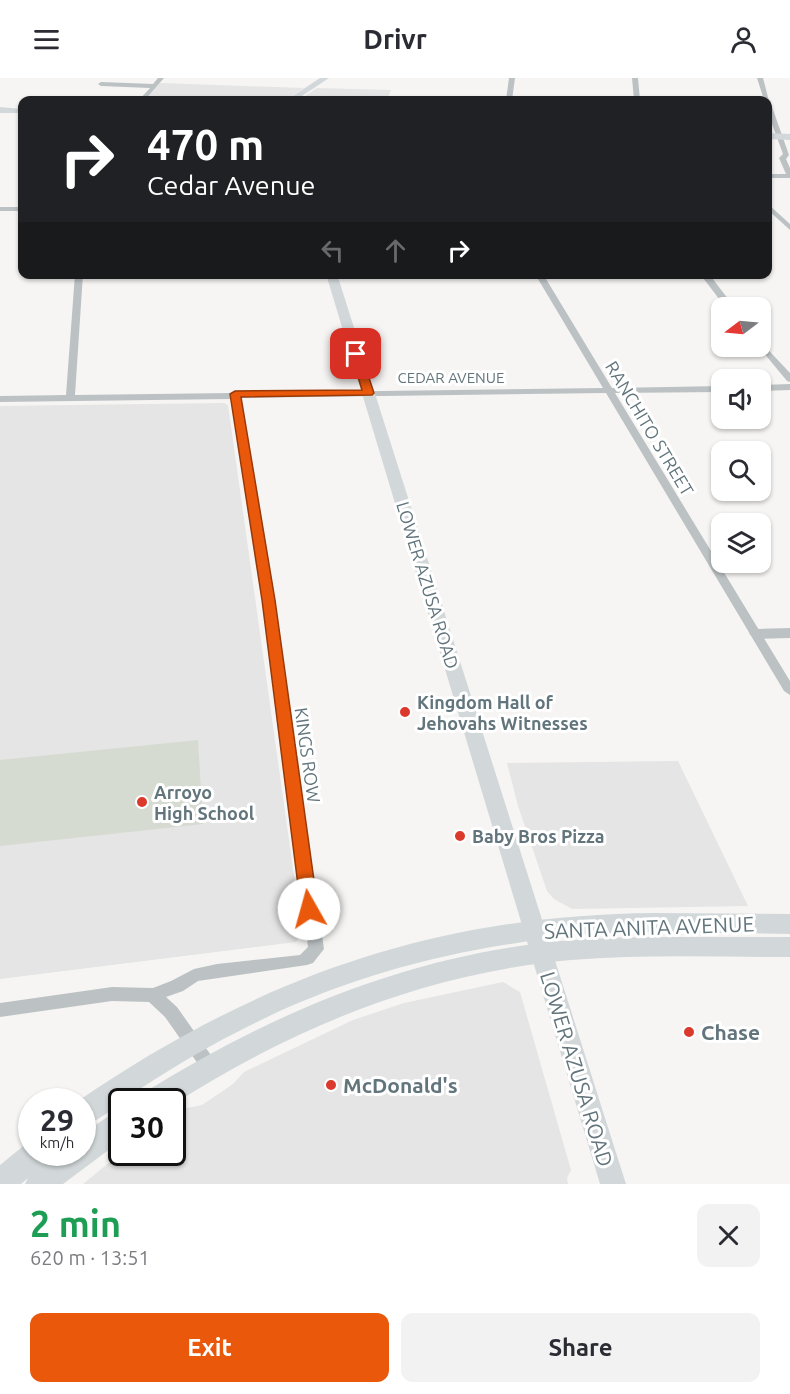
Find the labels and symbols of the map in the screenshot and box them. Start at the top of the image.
north arrow [711,297,771,357]
pin [330,328,381,379]
street label: RANCHITO STREET [602,357,698,499]
street label: CEDAR AVENUE [398,369,504,386]
street label: LOWER AZUSA ROAD [393,499,463,671]
place label: Kingdom Hall of Jehovahs Witnesses [417,692,588,733]
marker: Kingdom Hall of Jehovahs Witnesses [398,705,412,719]
street label: KINGS ROW [291,706,325,804]
place label: Arroyo High School [154,782,255,823]
marker: Arroyo High School [135,795,149,809]
place label: Baby Bros Pizza [472,826,605,846]
marker: Baby Bros Pizza [453,829,467,843]
position arrow [277,877,341,941]
street label: SANTA ANITA AVENUE [543,911,755,943]
street label: LOWER AZUSA ROAD [536,969,618,1169]
place label: Chase [701,1020,760,1044]
marker: Chase [682,1025,696,1039]
place label: McDonald's [343,1073,458,1097]
marker: McDonald's [324,1078,338,1092]
speed limit sign: 30 [108,1088,186,1166]

